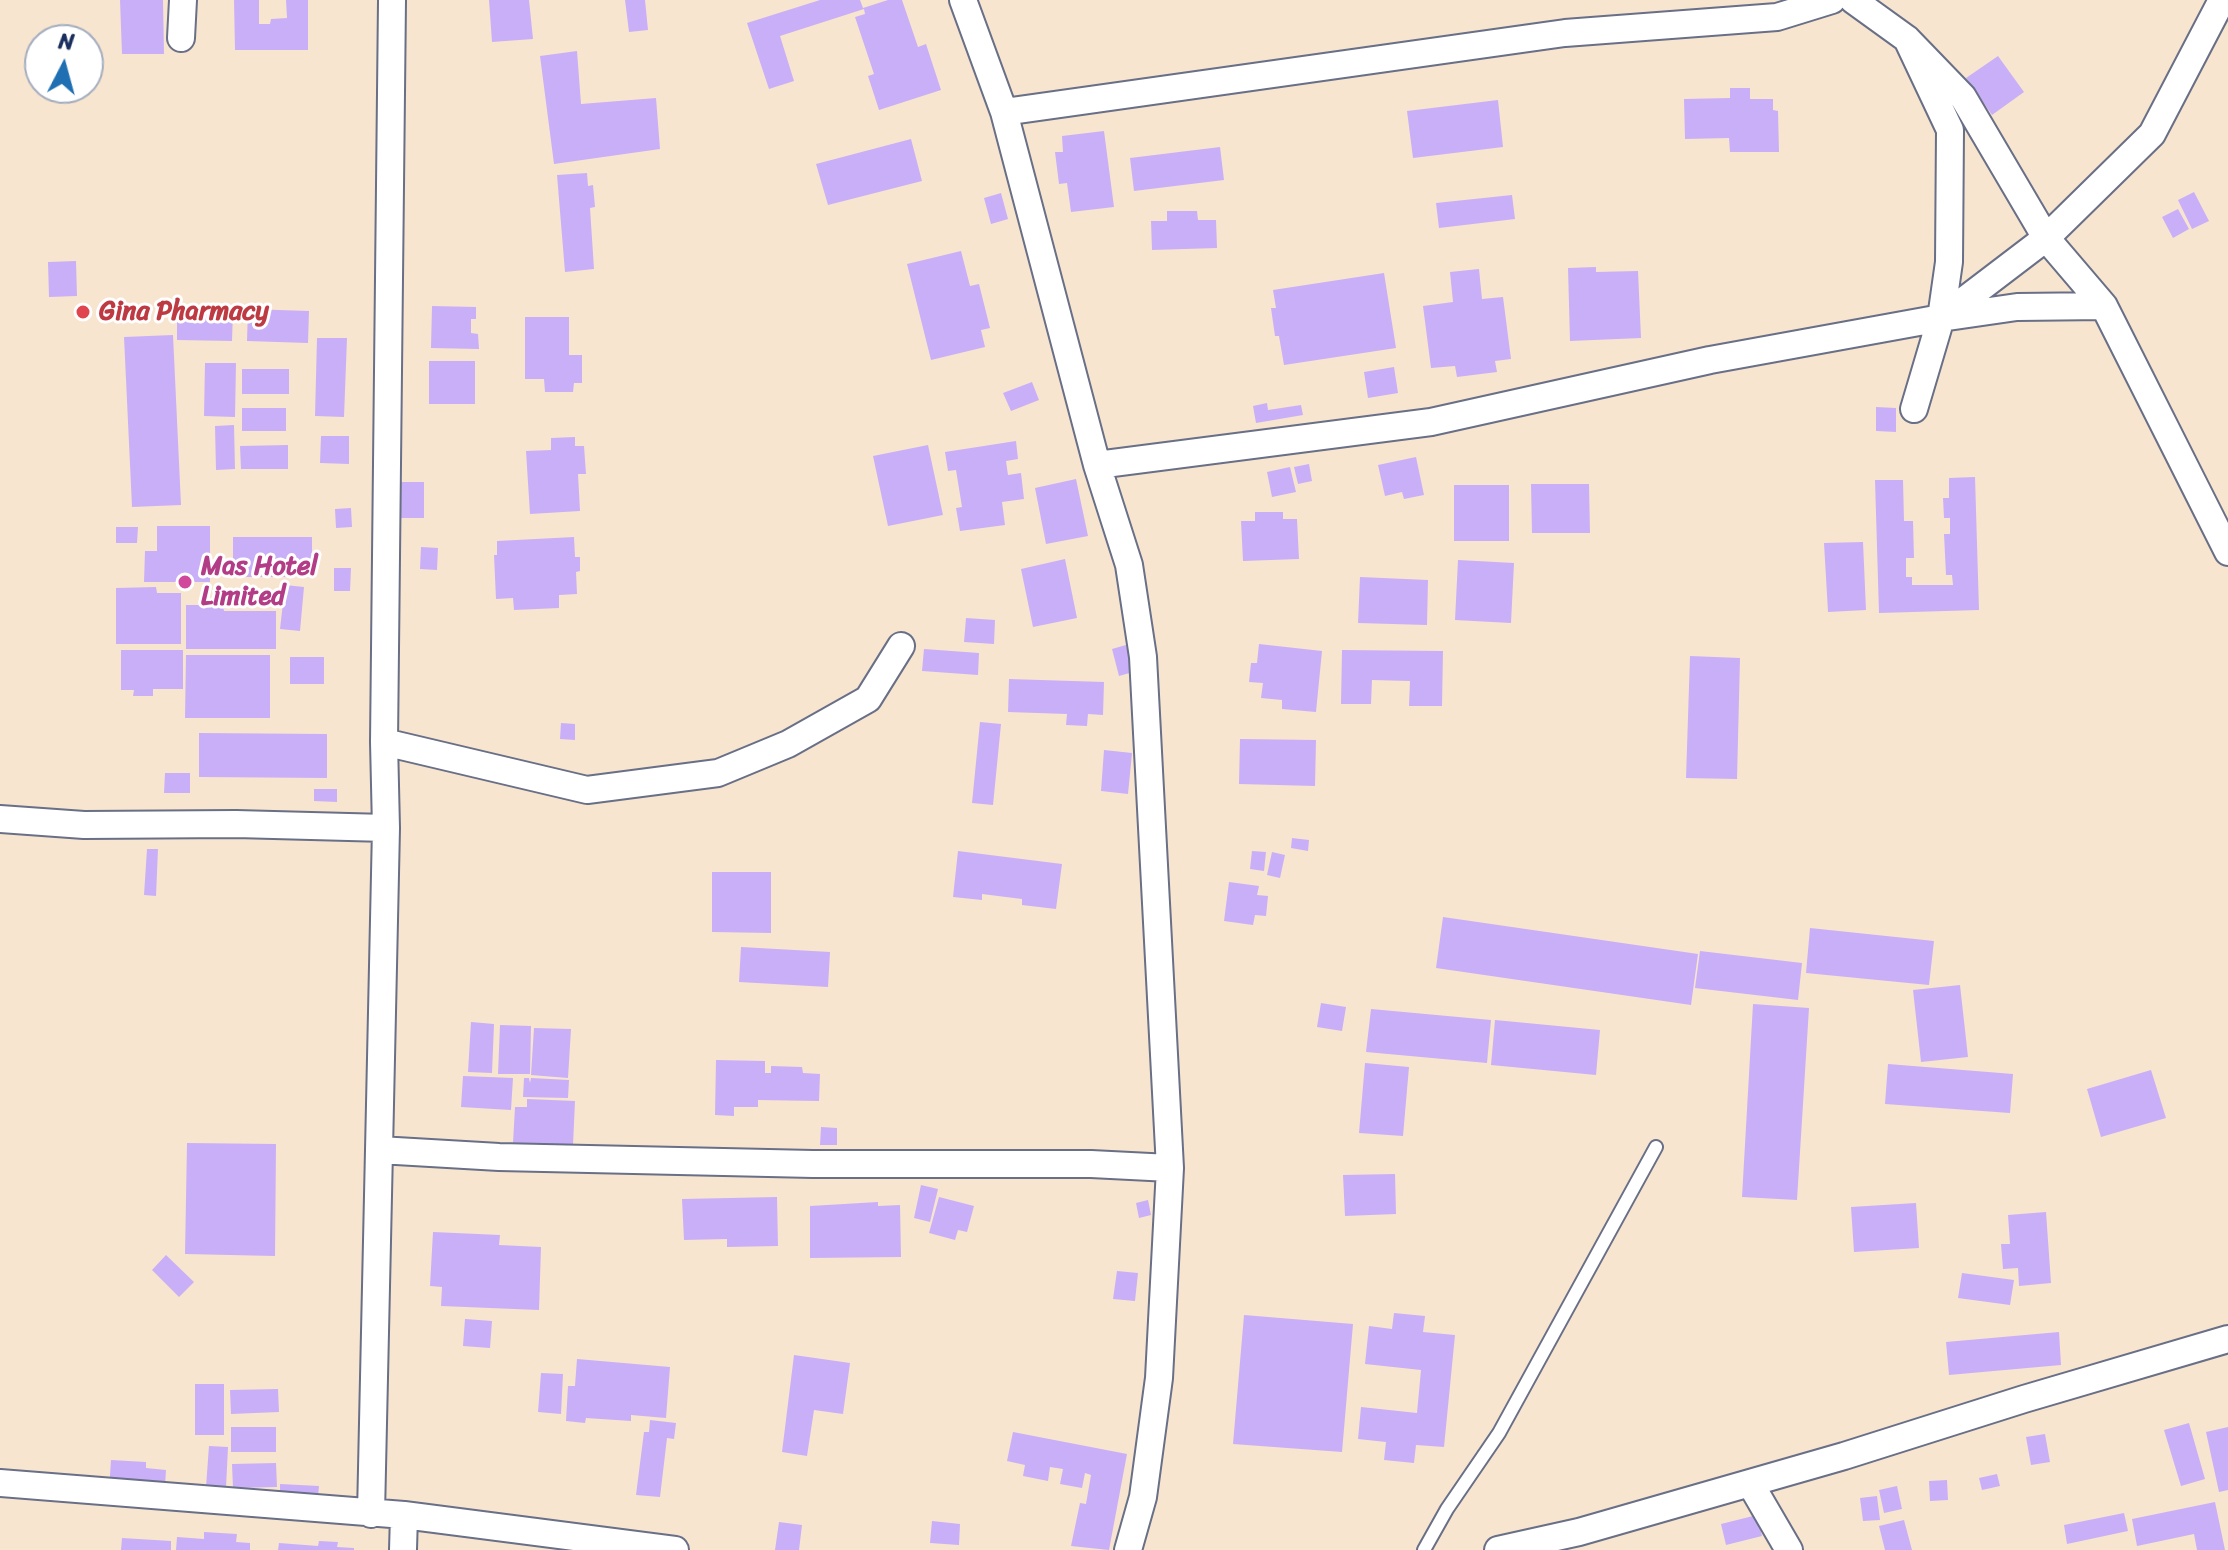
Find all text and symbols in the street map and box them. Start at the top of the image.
text: N [57,21,76,62]
north arrow [24,24,104,104]
place label: Gina Pharmacy [99,296,269,328]
marker: Gina Pharmacy [74,303,92,321]
place label: Mas Hotel Limited [201,551,318,612]
marker: Mas Hotel Limited [176,573,194,591]

